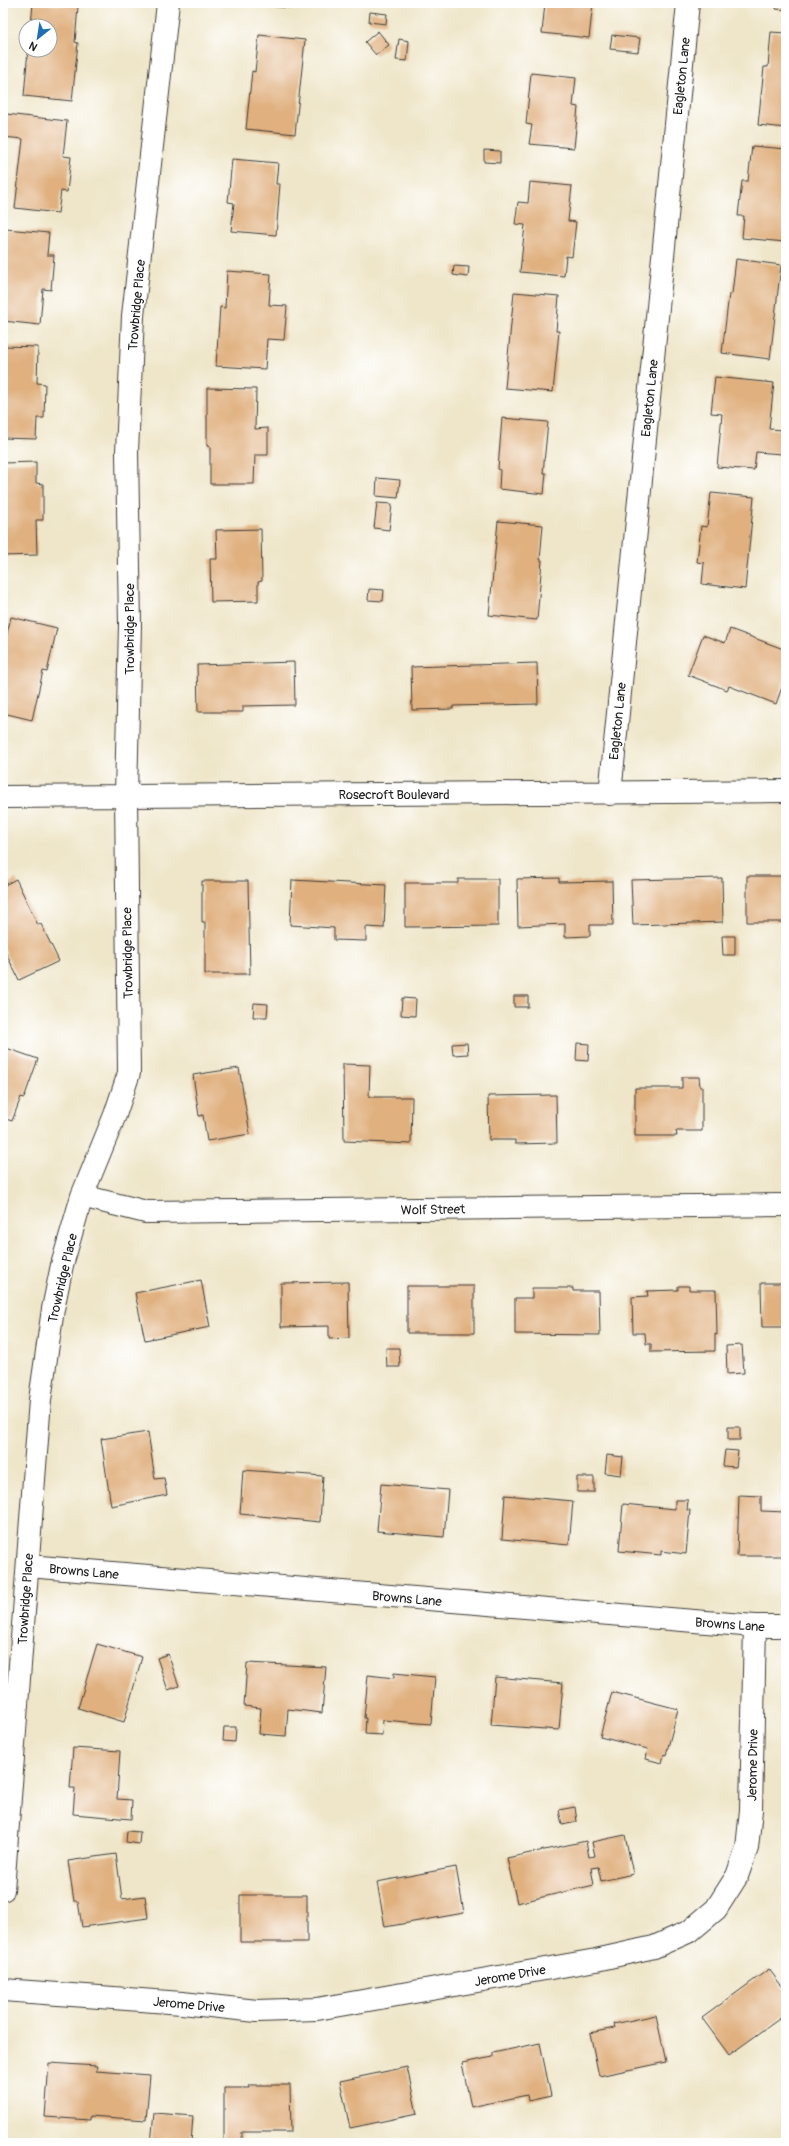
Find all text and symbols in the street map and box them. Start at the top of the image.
north arrow [18,18,58,58]
street label: Eagleton Lane [670,36,694,116]
text: N [26,38,40,54]
street label: Trowbridge Place [125,258,149,351]
street label: Eagleton Lane [638,358,662,438]
street label: Trowbridge Place [122,583,138,675]
street label: Eagleton Lane [606,681,630,761]
street label: Rosecroft Boulevard [338,787,450,803]
street label: Trowbridge Place [119,906,137,999]
street label: Wolf Street [401,1201,466,1219]
street label: Trowbridge Place [45,1231,81,1325]
street label: Trowbridge Place [15,1552,37,1645]
street label: Browns Lane [48,1561,120,1583]
street label: Browns Lane [371,1588,443,1610]
street label: Browns Lane [695,1615,766,1635]
street label: Jerome Drive [744,1728,762,1801]
street label: Jerome Drive [473,1962,548,1990]
street label: Jerome Drive [152,1994,226,2016]

